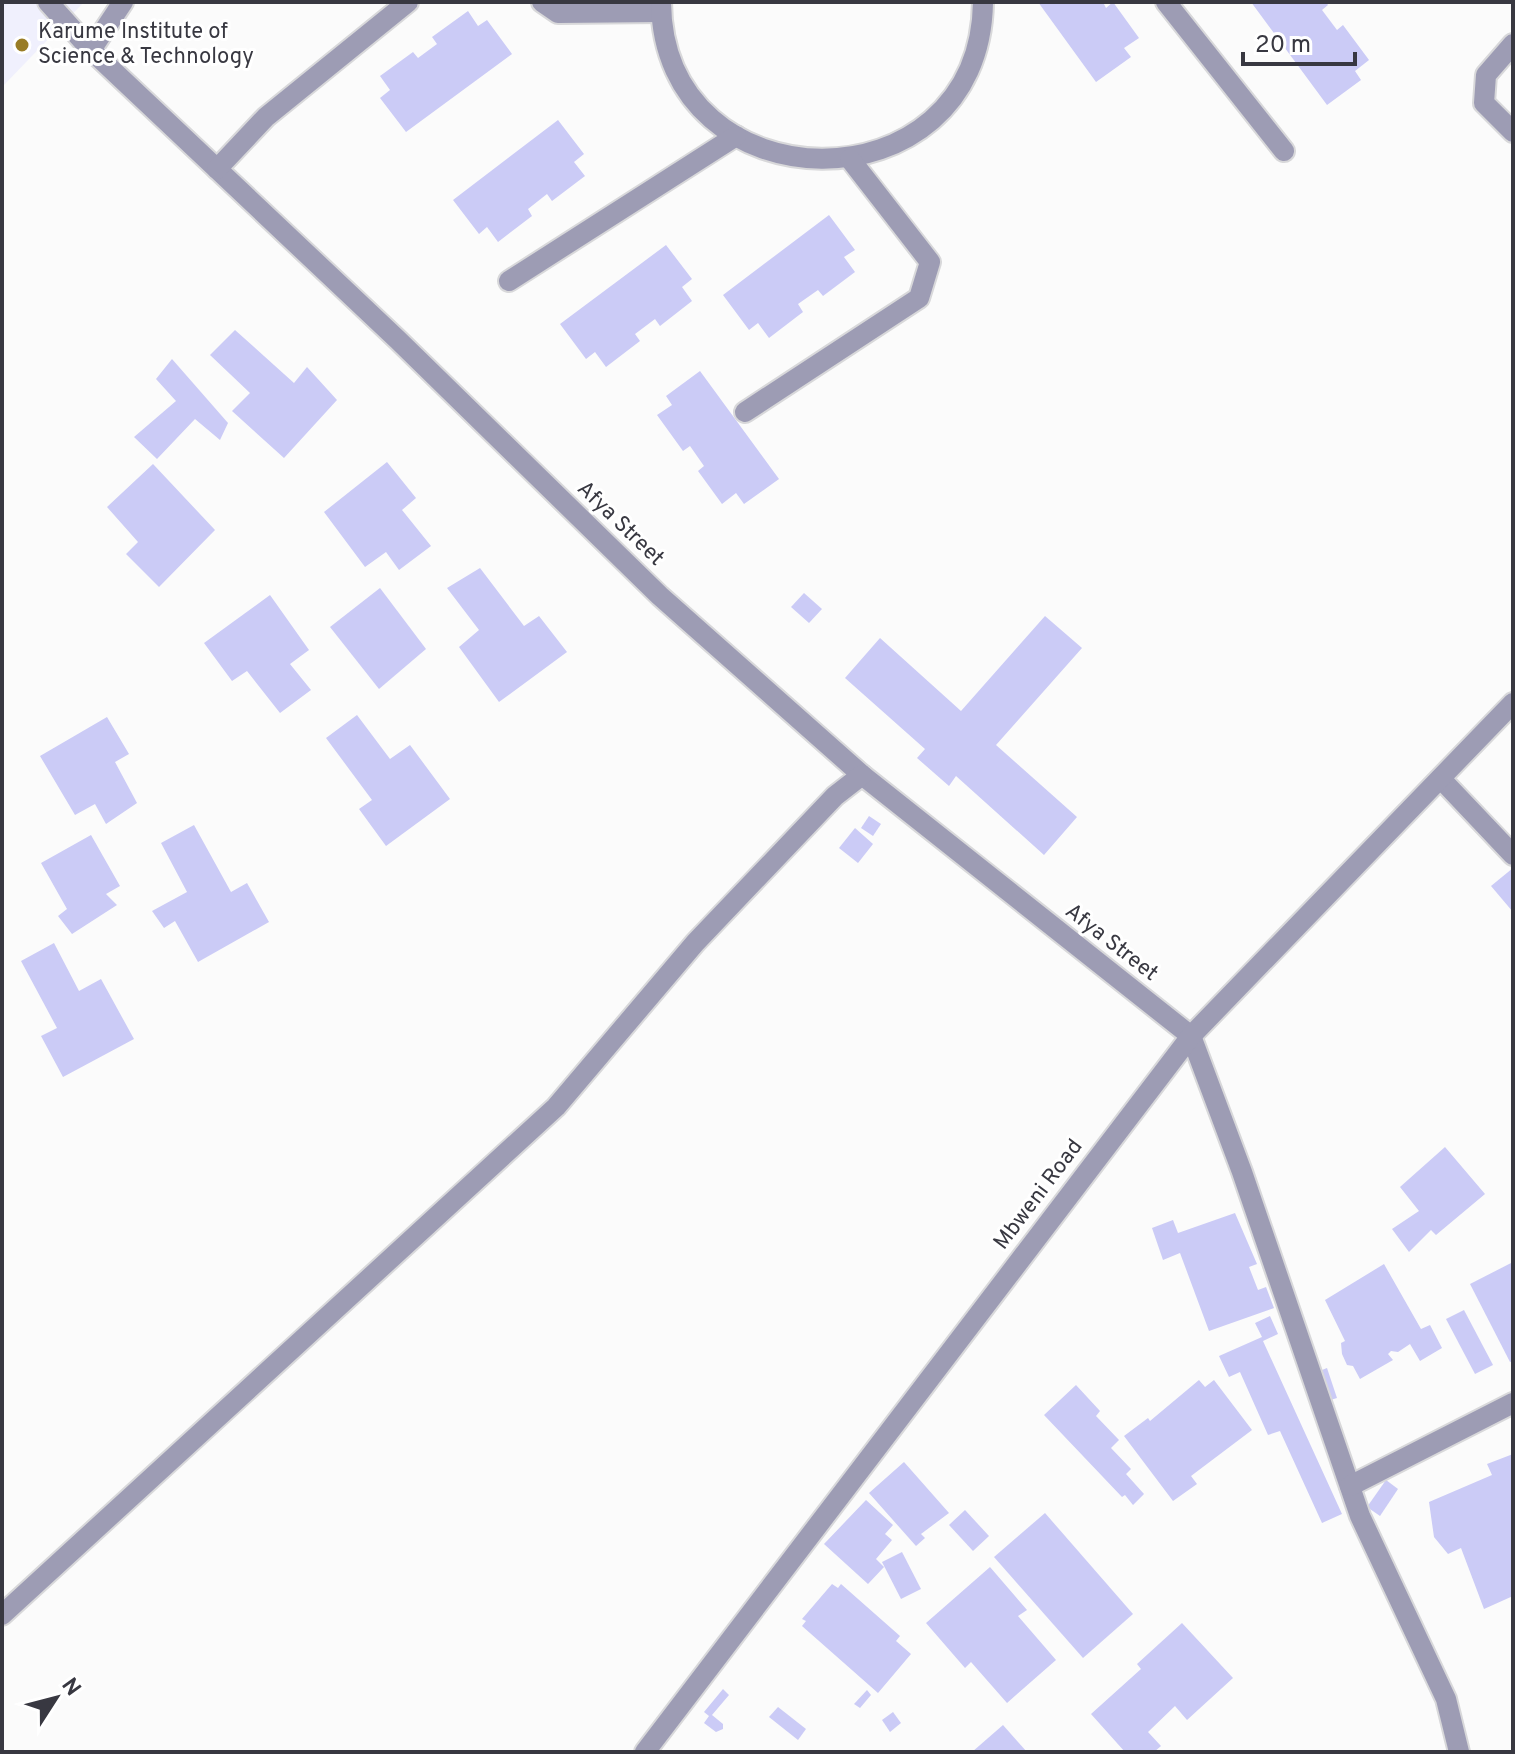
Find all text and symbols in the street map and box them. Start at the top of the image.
scale bar [1243,16,1355,66]
place label: Karume Institute of Science & Technology [38,19,254,71]
text: 20 m [1255,31,1311,61]
marker: Karume Institute of Science & Technology [13,36,31,54]
street label: Afya Street [571,476,669,572]
street label: Afya Street [1059,898,1163,988]
street label: Mbweni Road [989,1134,1089,1256]
north arrow [16,1658,96,1738]
text: N [55,1673,86,1702]

